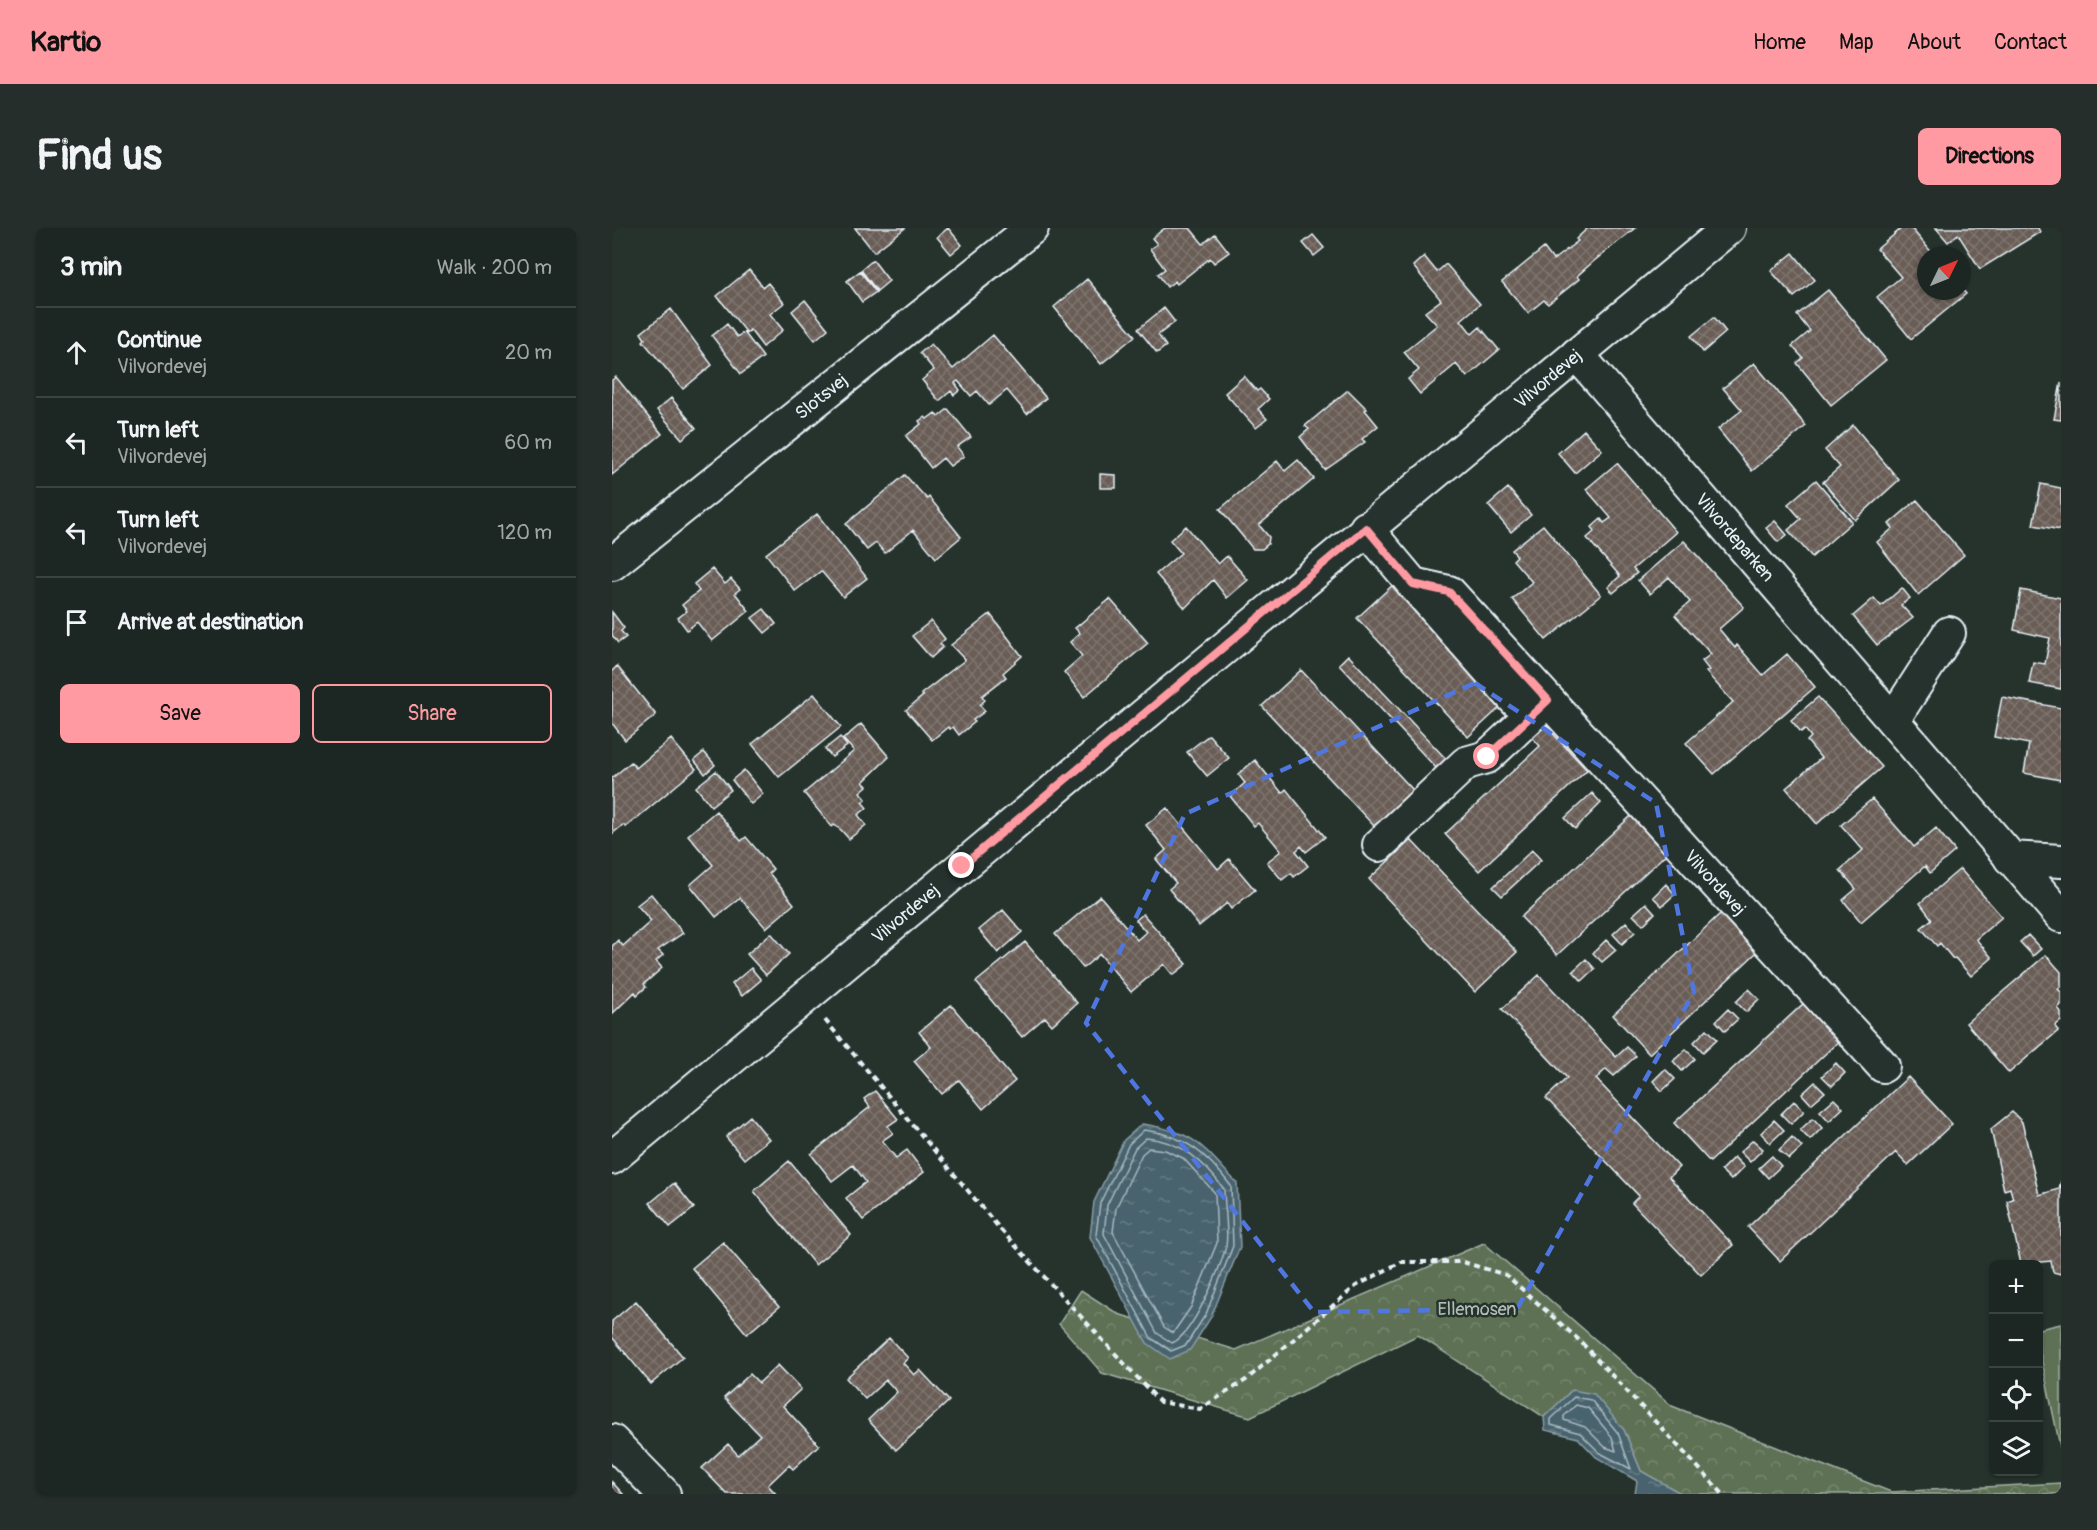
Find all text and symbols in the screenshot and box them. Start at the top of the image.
text: Kartio [30,25,101,60]
text: Home [1753,29,1806,56]
text: Map [1839,29,1874,56]
text: About [1907,29,1961,56]
text: Contact [1994,29,2067,56]
button: Directions [1918,128,2061,185]
text: Find us [36,130,162,182]
north arrow [1917,246,1971,300]
text: 3 min [60,251,122,283]
text: Walk · 200 m [437,255,552,280]
text: Continue [117,326,201,354]
icon: ahead [60,336,93,369]
text: 20 m [505,340,552,365]
street label: Vilvordevej [1510,344,1587,414]
text: Vilvordevej [117,354,207,379]
street label: Slotsvej [791,369,853,425]
text: Turn left [117,416,199,444]
icon: left [60,426,93,459]
text: 60 m [505,430,552,455]
text: Vilvordevej [117,444,207,469]
street label: Vilvordeparken [1690,489,1779,587]
text: Turn left [117,506,199,534]
icon: left [60,516,93,549]
text: 120 m [497,520,552,545]
text: Vilvordevej [117,534,207,559]
icon: arrive [60,606,93,639]
text: Arrive at destination [117,608,303,636]
button: Save [60,684,300,743]
button: Share [312,684,552,743]
route start [1473,743,1499,769]
street label: Vilvordevej [1679,845,1751,921]
route end [948,852,974,878]
street label: Vilvordevej [867,879,944,949]
map controls [1989,1260,2043,1476]
button: + [1989,1260,2043,1314]
park label: Ellemosen [1437,1298,1517,1321]
button: − [1989,1314,2043,1368]
button: locate [1989,1368,2043,1422]
button: layers [1989,1422,2043,1476]

